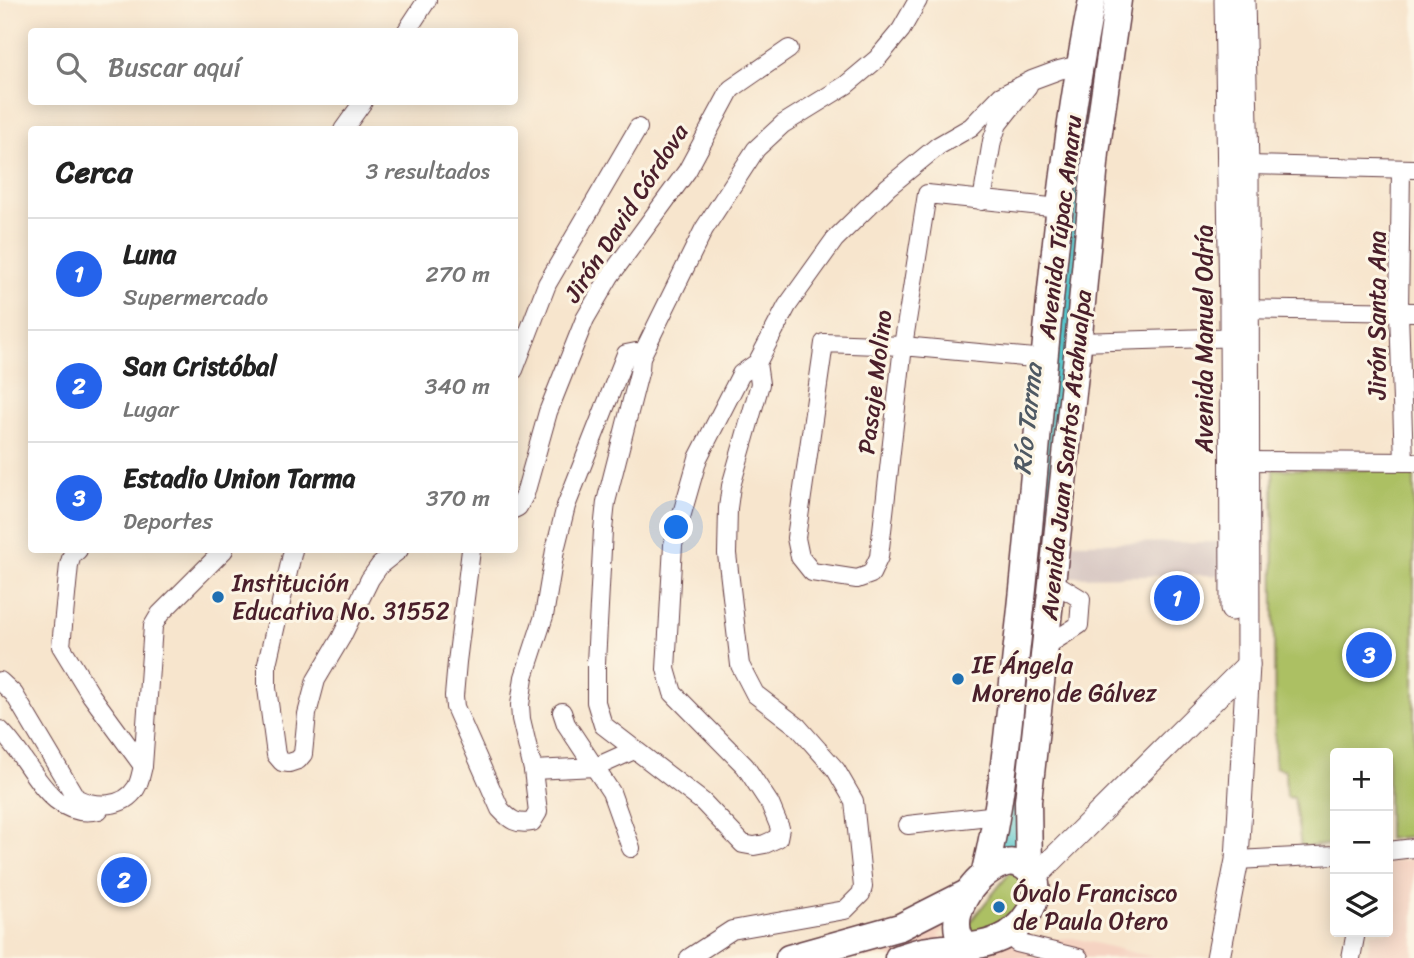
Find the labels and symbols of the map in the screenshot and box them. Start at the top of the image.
street label: Avenida Túpac Amaru [1025,112,1095,343]
street label: Jirón David Córdova [552,114,700,312]
street label: Avenida Manuel Odría [1183,225,1225,454]
street label: Jirón Santa Ana [1356,231,1398,400]
street label: Avenida Juan Santos Atahualpa [1028,287,1104,623]
street label: Pasaje Molino [845,307,905,457]
water label: Río Tarma [998,358,1056,477]
your location [659,510,693,544]
place label: Institución Educativa No. 31552 [231,562,450,632]
pin: 1 [1154,572,1200,624]
marker: Institución Educativa No. 31552 [210,589,226,605]
pin: 3 [1346,629,1392,681]
place label: IE Ángela Moreno de Gálvez [971,644,1158,714]
marker: IE Ángela Moreno de Gálvez [950,671,966,687]
pin: 2 [101,854,147,906]
place label: Óvalo Francisco de Paula Otero [1013,872,1178,942]
marker: Óvalo Francisco de Paula Otero [991,899,1007,915]

